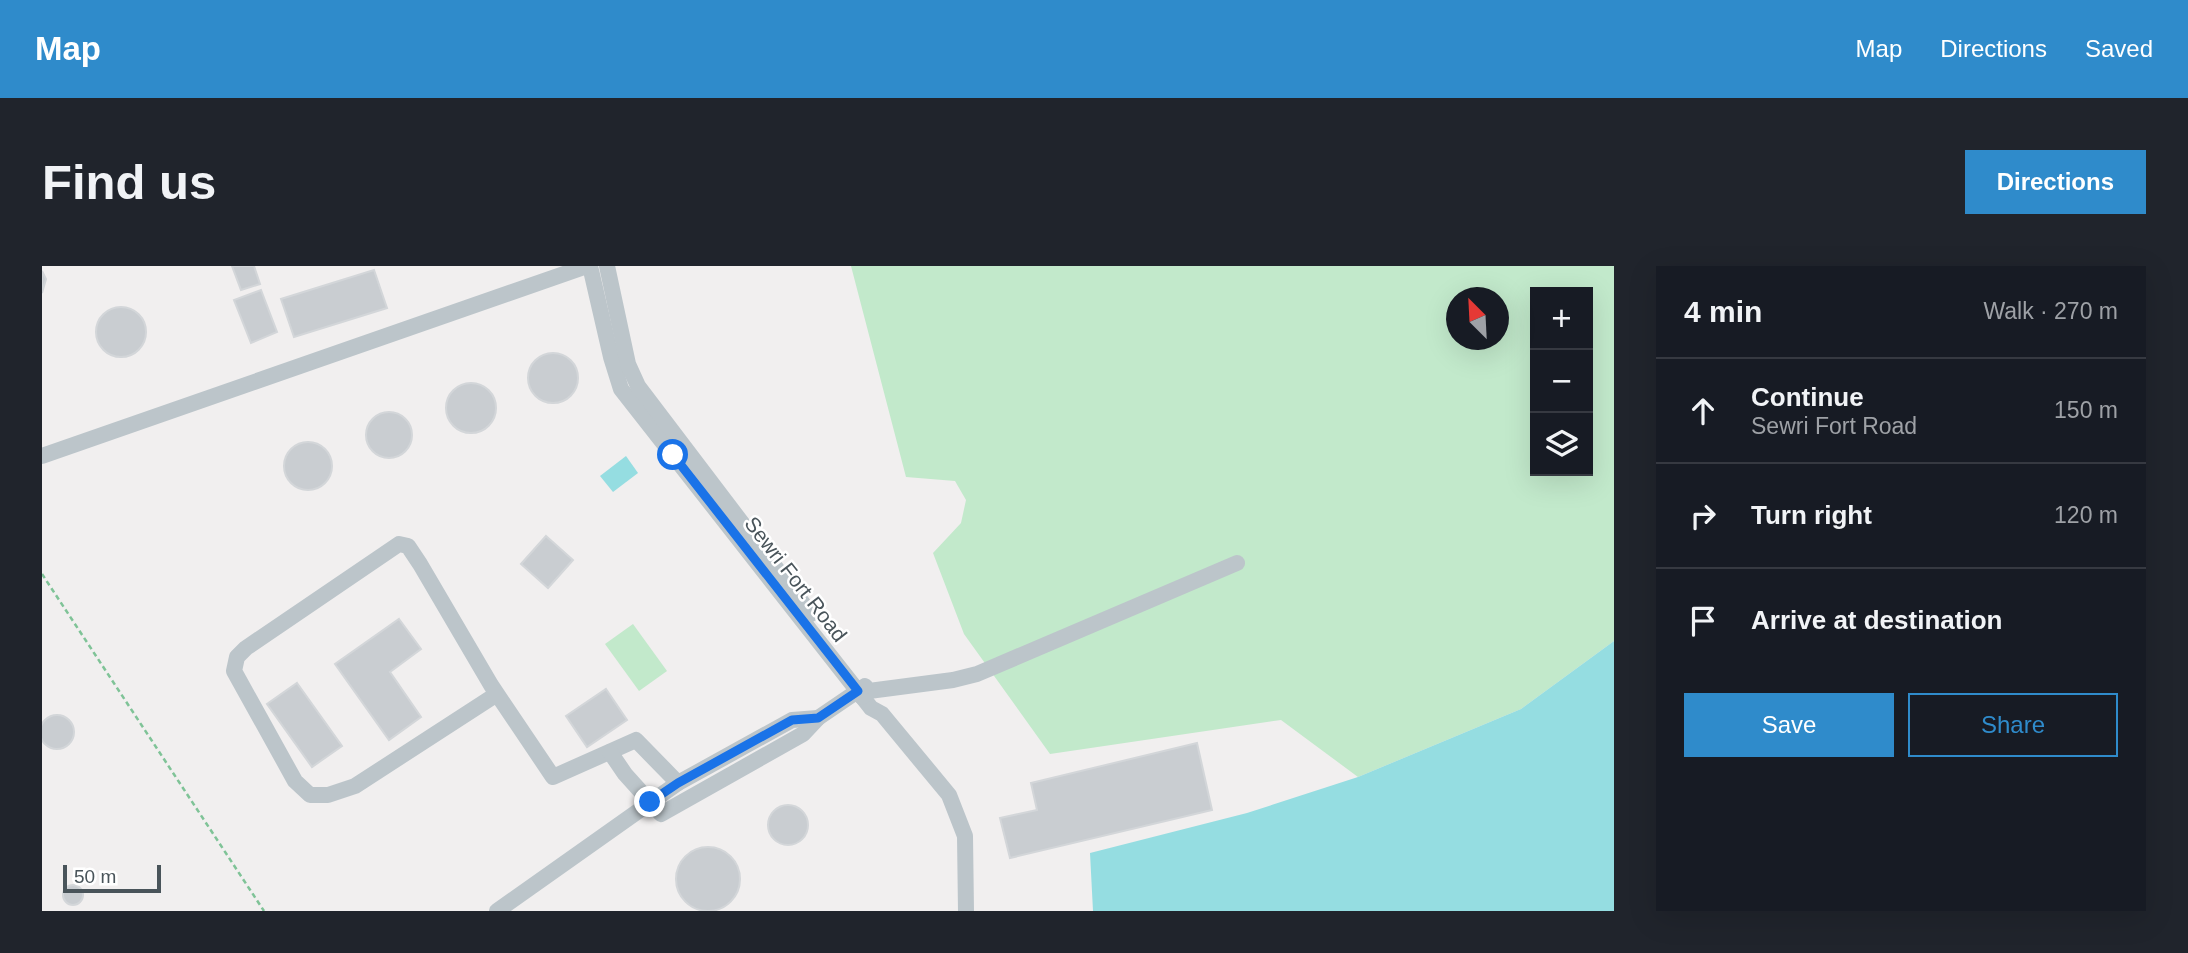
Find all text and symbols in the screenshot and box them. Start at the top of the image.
text: Map [35,30,101,67]
text: Map [1856,35,1902,62]
text: Directions [1940,35,2047,62]
text: Saved [2085,35,2153,62]
button: Directions [1965,150,2146,214]
text: Find us [42,155,216,209]
north arrow [1446,287,1509,350]
map controls [1530,287,1593,476]
button: + [1530,287,1593,350]
text: 4 min [1684,295,1762,328]
text: Walk · 270 m [1983,298,2118,324]
button: − [1530,350,1593,413]
text: Continue [1751,382,1864,412]
icon: ahead [1684,392,1722,430]
text: 150 m [2054,397,2118,423]
button: layers [1530,413,1593,476]
text: Sewri Fort Road [1751,413,1917,439]
route start [657,439,688,470]
icon: right [1684,497,1722,535]
text: Turn right [1751,500,1872,530]
text: 120 m [2054,502,2118,528]
street label: Sewri Fort Road [740,512,852,646]
icon: arrive [1684,602,1722,640]
text: Arrive at destination [1751,605,2002,635]
button: Save [1684,693,1894,757]
button: Share [1908,693,2118,757]
route end [634,786,665,817]
scale bar [63,862,161,894]
text: 50 m [74,866,116,887]

